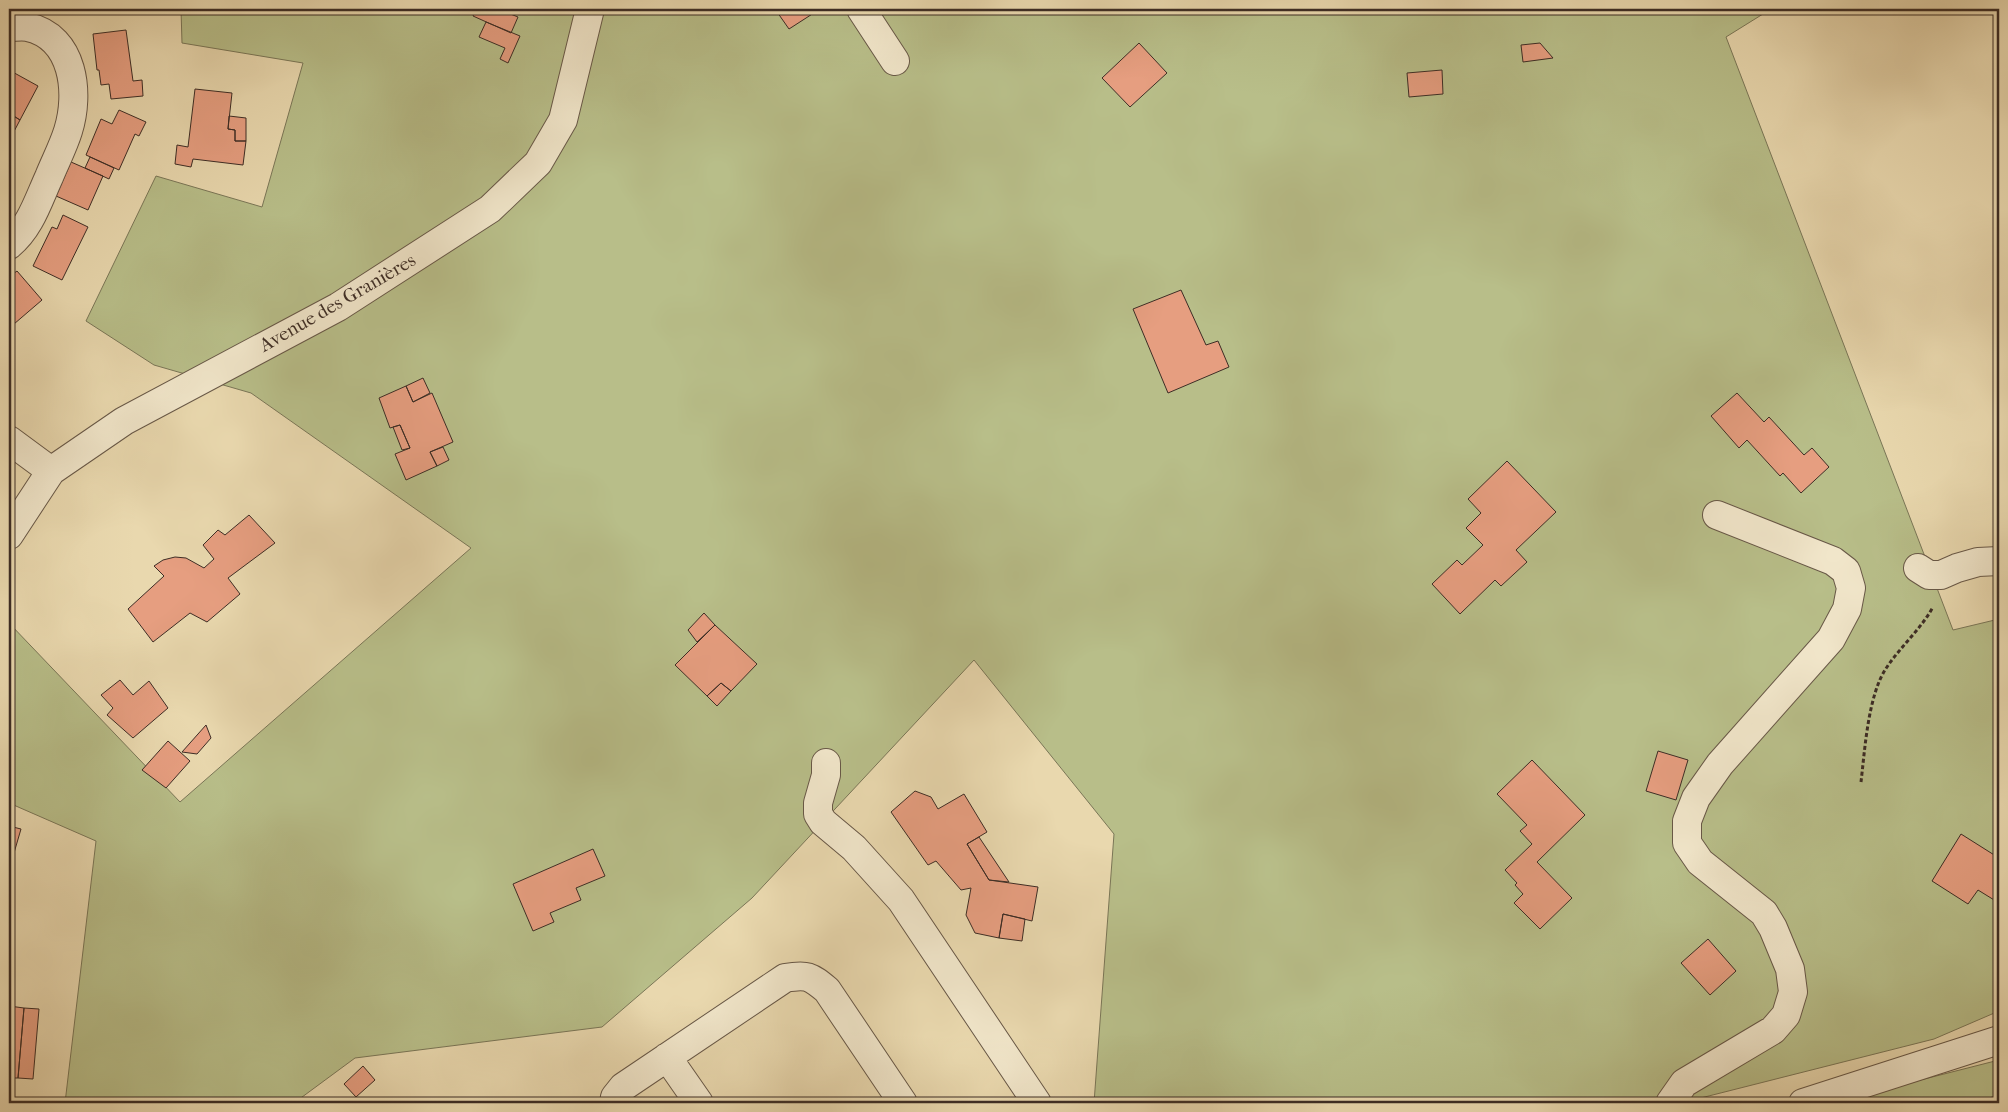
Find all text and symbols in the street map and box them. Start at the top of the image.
street label: Avenue des Granières [255,249,420,357]

